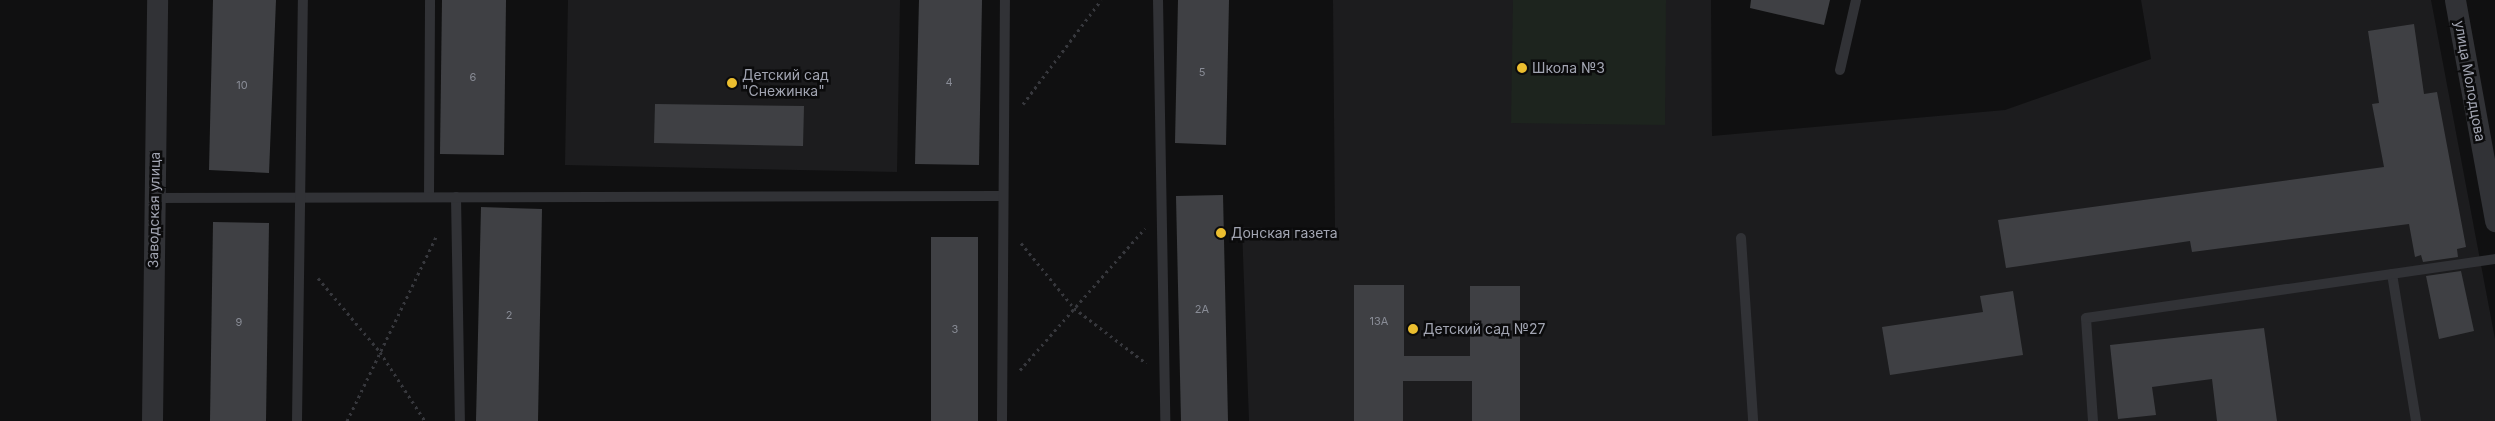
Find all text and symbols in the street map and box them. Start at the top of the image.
street label: улица Молодцова [2451,19,2489,143]
place label: Школа №3 [1532,60,1605,76]
marker: Школа №3 [1516,62,1528,74]
house number: 5 [1199,65,1205,79]
place label: Детский сад "Снежинка" [742,67,829,100]
house number: 6 [470,70,476,84]
house number: 4 [945,75,953,89]
marker: Детский сад "Снежинка" [726,77,738,89]
house number: 10 [236,78,248,92]
street label: Заводская улица [145,152,163,268]
place label: Донская газета [1231,225,1338,241]
marker: Донская газета [1215,227,1227,239]
house number: 2А [1195,302,1209,316]
house number: 2 [506,308,512,322]
house number: 13А [1370,314,1388,328]
house number: 9 [236,315,242,329]
place label: Детский сад №27 [1423,321,1545,337]
house number: 3 [952,322,958,336]
marker: Детский сад №27 [1407,323,1419,335]

